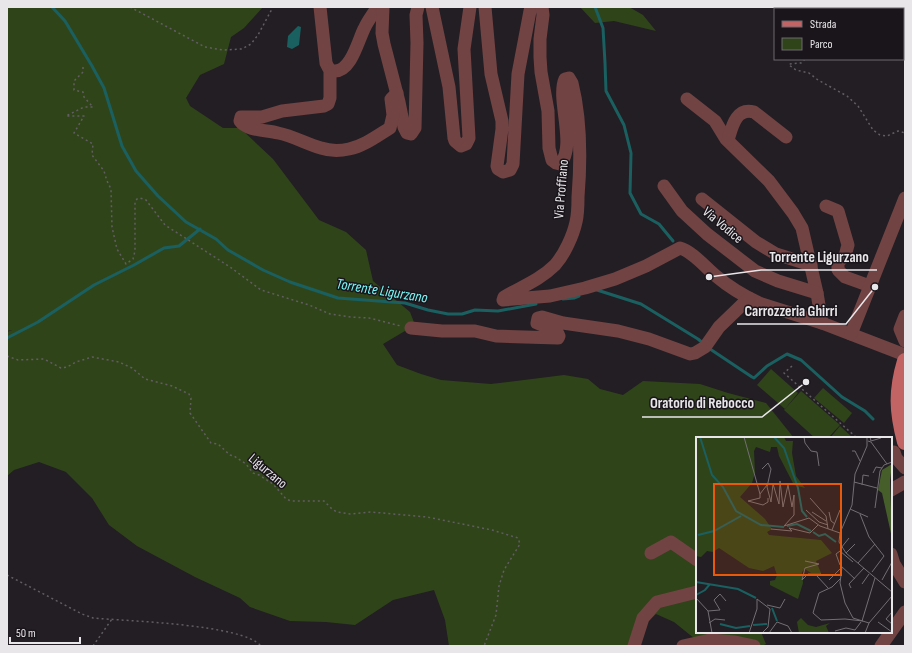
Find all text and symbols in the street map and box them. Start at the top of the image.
legend [774,8,904,60]
text: Strada [810,17,837,32]
text: Parco [810,37,833,52]
street label: Via Proffiano [550,158,572,220]
street label: Via Vodice [699,203,747,247]
callout: Torrente Ligurzano [761,243,877,270]
text: Torrente Ligurzano [769,248,869,267]
water label: Torrente Ligurzano [335,274,429,308]
callout: Carrozzeria Ghirri [737,297,846,324]
text: Carrozzeria Ghirri [745,302,837,321]
callout: Oratorio di Rebocco [642,390,762,417]
text: Oratorio di Rebocco [650,394,754,413]
inset map [696,437,892,633]
street label: Ligurzano [245,450,291,492]
scale bar [10,619,80,645]
text: 50 m [16,626,36,641]

